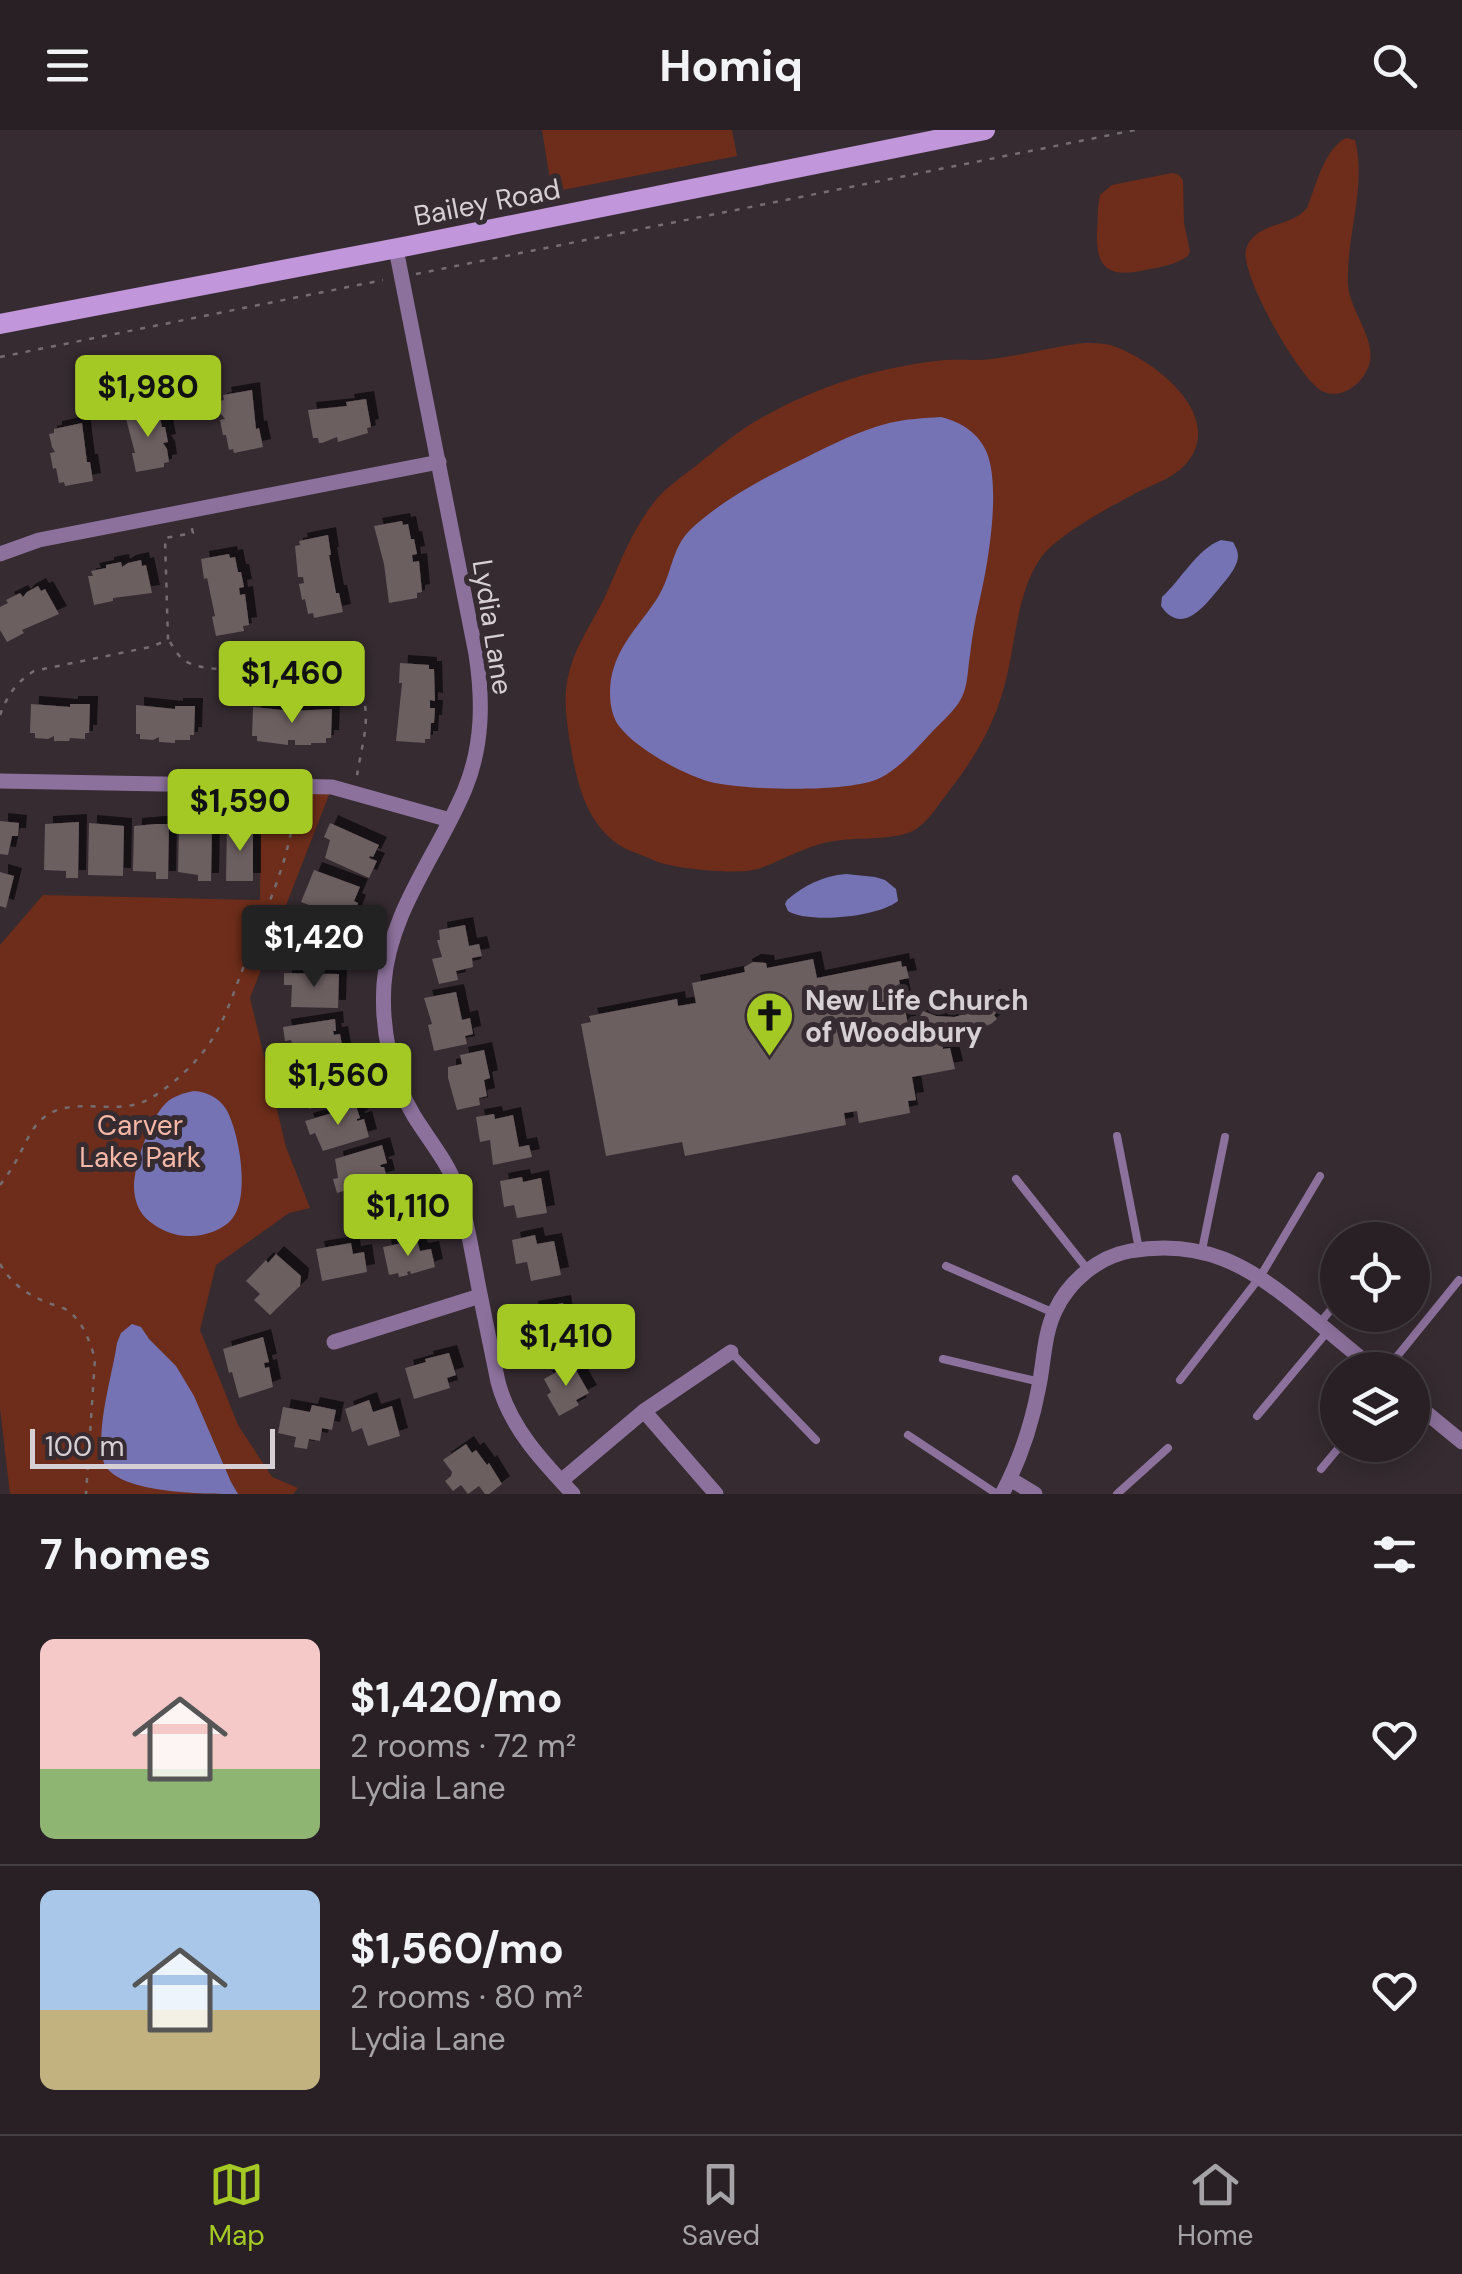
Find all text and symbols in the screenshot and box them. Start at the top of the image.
text: Homiq [659,36,803,95]
icon: menu [40,38,95,93]
icon: search [1367,38,1422,93]
street label: Bailey Road [411,170,564,235]
pin: $1,980 [67,355,229,440]
text: $1,980 [97,366,199,408]
street label: Lydia Lane [464,557,521,697]
pin: $1,460 [211,641,373,726]
text: $1,460 [241,652,343,694]
pin: $1,590 [159,769,321,854]
text: $1,590 [190,780,290,822]
pin: $1,420 [233,905,395,990]
text: $1,420 [264,916,364,958]
place label: New Life Church of Woodbury [805,982,1029,1051]
church icon: New Life Church of Woodbury [744,990,796,1058]
pin: $1,560 [257,1043,419,1128]
text: $1,560 [287,1054,389,1096]
park label: Carver Lake Park [79,1107,201,1176]
pin: $1,110 [327,1174,489,1259]
text: $1,110 [366,1185,450,1227]
map controls [1320,1222,1430,1462]
button: locate [1320,1222,1430,1332]
pin: $1,410 [485,1304,647,1389]
text: $1,410 [519,1315,613,1357]
button: layers [1320,1352,1430,1462]
scale bar [30,1424,275,1468]
text: 100 m [45,1428,124,1465]
text: 7 homes [40,1527,211,1582]
icon: filters [1367,1527,1422,1582]
text: $1,420/mo [350,1670,563,1725]
icon: home [120,1679,240,1799]
icon: heart [1367,1712,1422,1767]
text: 2 rooms · 72 m² [350,1725,576,1767]
text: Lydia Lane [350,1767,506,1809]
text: $1,560/mo [350,1921,564,1976]
icon: home [120,1930,240,2050]
icon: heart [1367,1963,1422,2018]
text: 2 rooms · 80 m² [350,1976,583,2018]
text: Lydia Lane [350,2018,506,2060]
tab: Map [208,2157,265,2254]
tab: Saved [682,2157,760,2254]
tab: Home [1177,2157,1254,2254]

